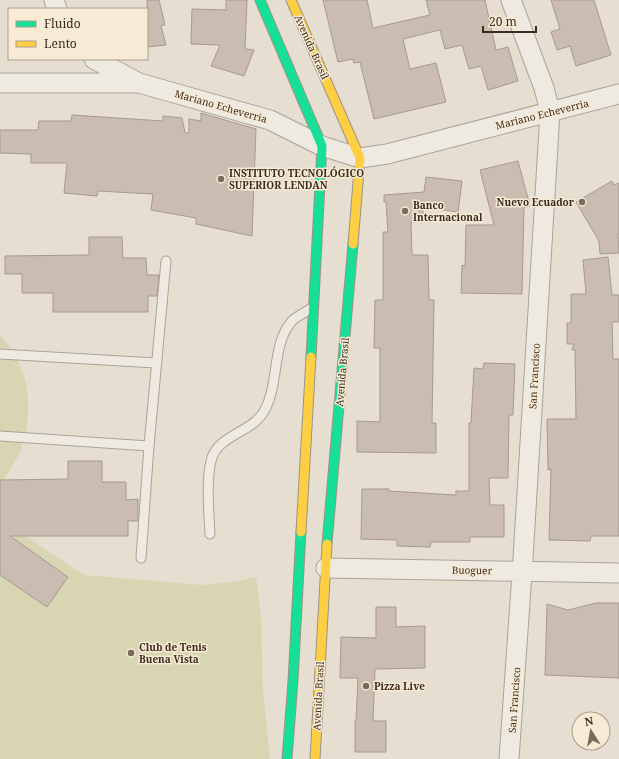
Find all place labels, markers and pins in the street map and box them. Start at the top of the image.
place label: INSTITUTO TECNOLÓGICO SUPERIOR LENDAN [229,166,364,192]
marker: INSTITUTO TECNOLÓGICO SUPERIOR LENDAN [216,174,226,184]
place label: Nuevo Ecuador [497,195,575,209]
marker: Nuevo Ecuador [577,197,587,207]
place label: Banco Internacional [413,198,483,224]
marker: Banco Internacional [400,206,410,216]
place label: Club de Tenis Buena Vista [139,640,207,666]
marker: Club de Tenis Buena Vista [126,648,136,658]
place label: Pizza Live [374,679,425,693]
marker: Pizza Live [361,681,371,691]

